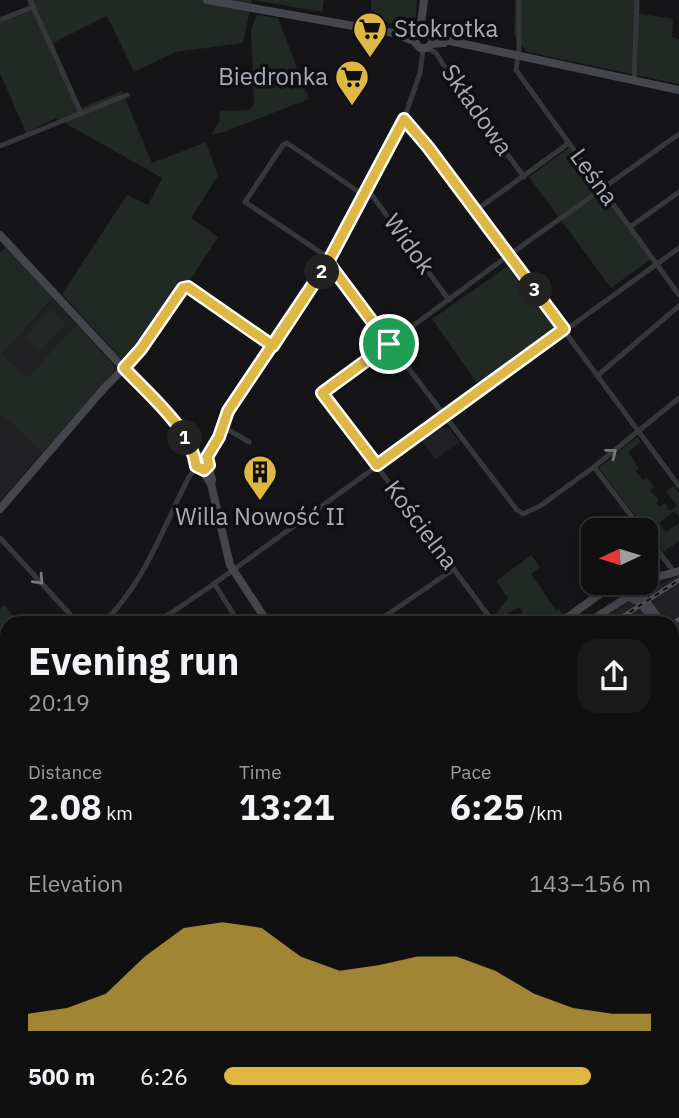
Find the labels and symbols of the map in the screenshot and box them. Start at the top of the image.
supermarket icon: Stokrotka [351,10,389,59]
place label: Stokrotka [394,12,498,44]
supermarket icon: Biedronka [333,58,371,107]
street label: Składowa [435,58,521,161]
place label: Biedronka [218,60,328,92]
street label: Leśna [563,141,626,211]
street label: Widok [377,207,443,280]
pin: 2 [304,254,340,290]
pin: 3 [518,272,552,308]
pin [359,314,419,374]
pin: 1 [168,420,202,456]
one-way arrow [605,448,617,461]
building icon: Willa Nowość II [241,453,279,502]
street label: Kościelna [378,473,466,576]
place label: Willa Nowość II [175,500,345,532]
north arrow [581,518,658,595]
one-way arrow [31,572,43,585]

